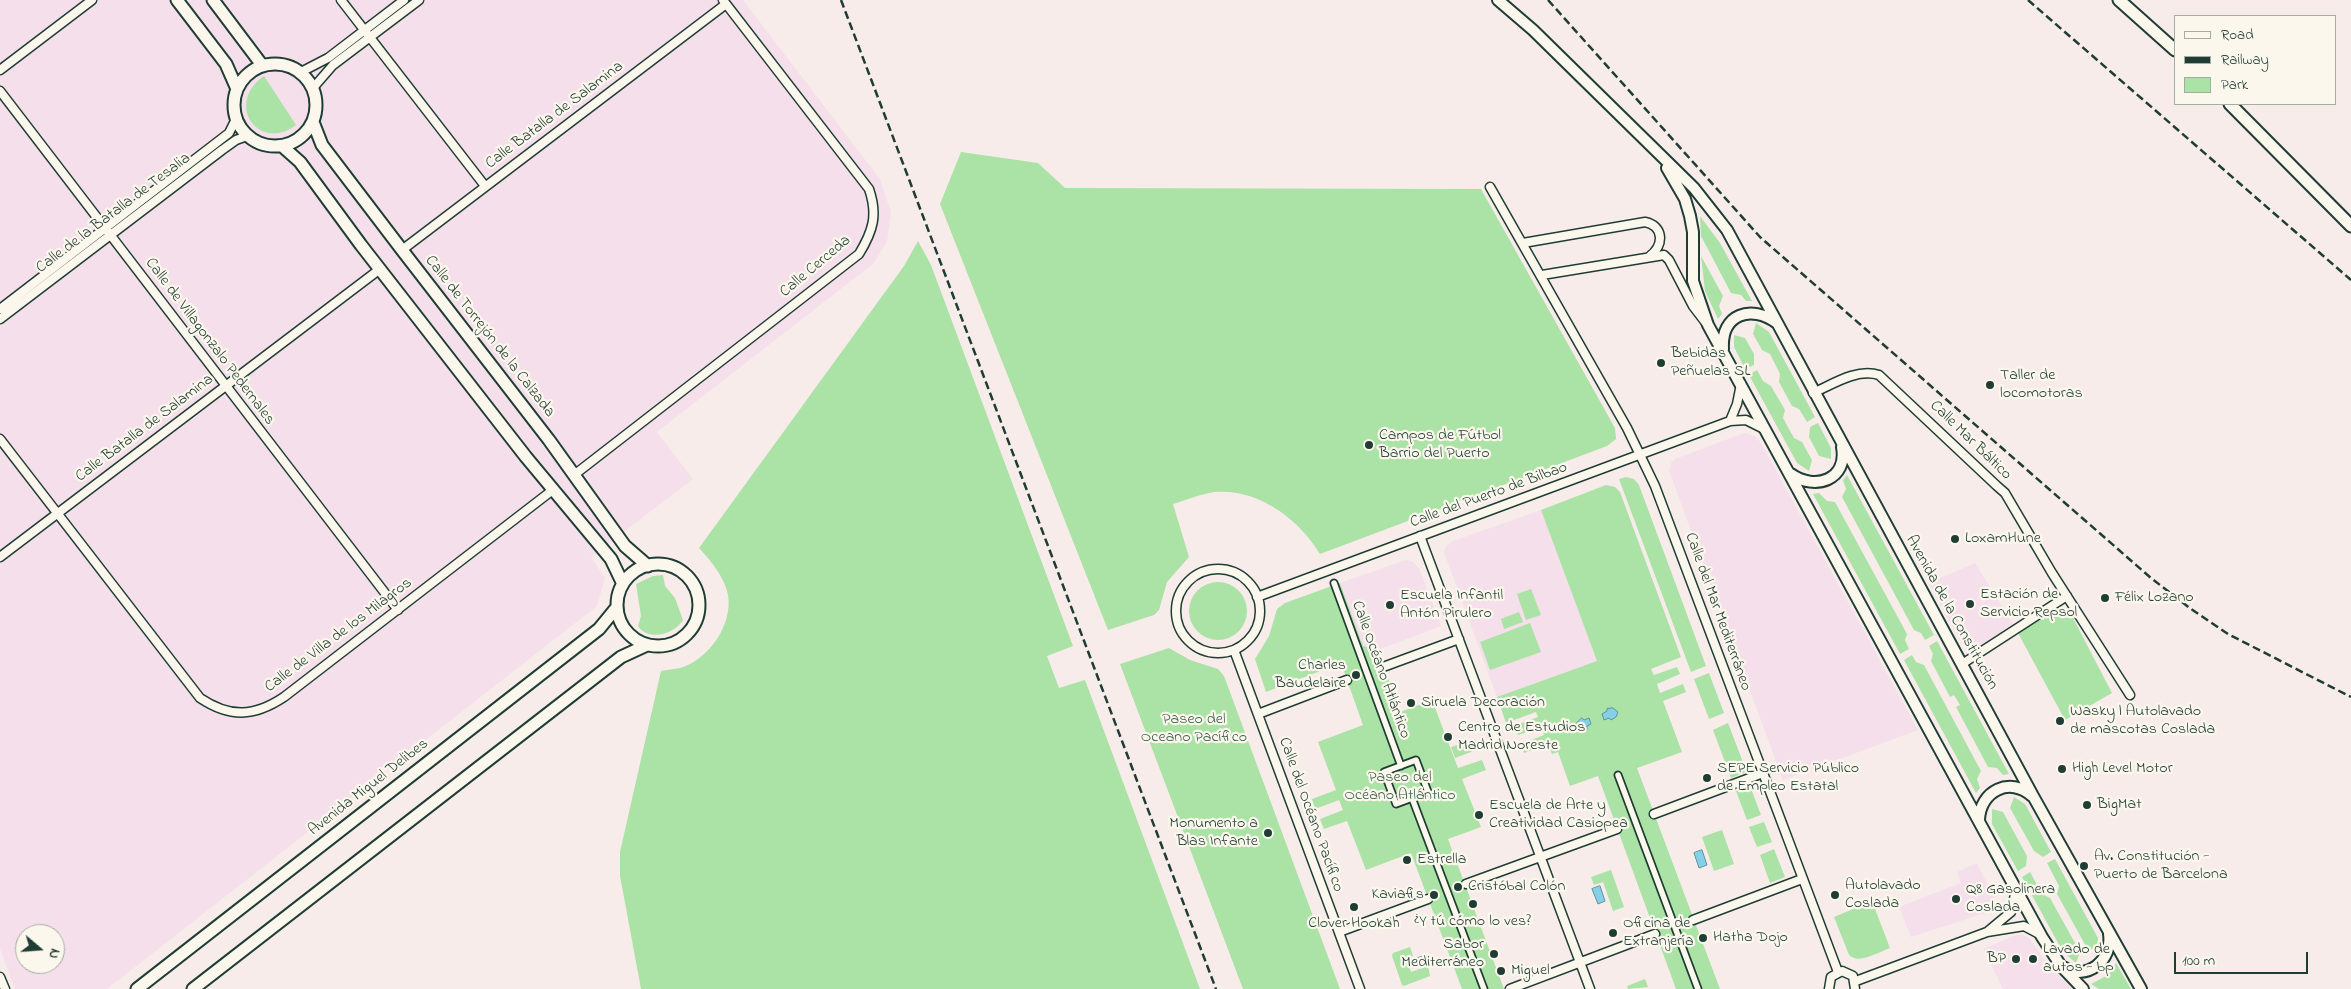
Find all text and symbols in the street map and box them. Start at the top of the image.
legend [2174,15,2336,105]
text: Road [2221,24,2254,46]
text: Railway [2221,49,2269,71]
street label: Calle Batalla de Salamina [482,58,628,174]
text: Park [2221,74,2248,96]
street label: Calle de la Batalla de Tesalia [33,150,195,278]
street label: Calle Cerceda [777,232,855,302]
street label: Calle de Torrejón de la Calzada [420,252,558,422]
street label: Calle de Villagonzalo Pedernales [140,255,278,429]
place label: Bebidas Peñuelas SL [1671,344,1750,382]
marker: Bebidas Peñuelas SL [1655,357,1667,369]
place label: Taller de locomotoras [2000,366,2083,404]
street label: Calle Batalla de Salamina [72,371,218,487]
marker: Taller de locomotoras [1984,379,1996,391]
street label: Calle Mar Báltico [1925,397,2015,485]
place label: Campos de Fútbol Barrio del Puerto [1379,426,1501,464]
marker: Campos de Fútbol Barrio del Puerto [1363,439,1375,451]
street label: Calle del Puerto de Bilbao [1408,459,1570,533]
place label: LoxamHune [1965,529,2041,549]
street label: Calle del Mar Mediterráneo [1679,530,1755,694]
street label: Avenida de la Constitución [1901,532,2001,694]
marker: LoxamHune [1949,533,1961,545]
street label: Calle de Villa de los Milagros [262,574,416,698]
place label: Estación de Servicio Repsol [1980,585,2077,623]
place label: Escuela Infantil Antón Pirulero [1400,586,1503,624]
place label: Félix Lozano [2115,588,2194,608]
marker: Félix Lozano [2099,592,2111,604]
marker: Estación de Servicio Repsol [1964,598,1976,610]
street label: Calle Océano Atlántico [1346,599,1414,741]
marker: Escuela Infantil Antón Pirulero [1384,599,1396,611]
place label: Charles Baudelaire [1275,656,1346,694]
marker: Charles Baudelaire [1350,669,1362,681]
place label: Siruela Decoración [1421,693,1545,713]
marker: Siruela Decoración [1405,697,1417,709]
place label: Wasky | Autolavado de mascotas Coslada [2070,702,2215,740]
park label: Paseo del Oceano Pacífico [1141,710,1247,748]
marker: Wasky | Autolavado de mascotas Coslada [2054,715,2066,727]
place label: Centro de Estudios Madrid Noreste [1458,718,1585,756]
marker: Centro de Estudios Madrid Noreste [1442,731,1454,743]
street label: Avenida Miguel Delibes [305,735,433,841]
street label: Calle del Océano Pacífico [1273,735,1347,895]
place label: SEPE Servicio Público de Empleo Estatal [1717,759,1859,797]
place label: High Level Motor [2072,759,2173,779]
marker: High Level Motor [2056,763,2068,775]
park label: Paseo del Océano Atlántico [1344,768,1456,806]
marker: SEPE Servicio Público de Empleo Estatal [1701,772,1713,784]
place label: BigMat [2097,795,2142,815]
place label: Escuela de Arte y Creatividad Casiopea [1489,796,1628,834]
marker: BigMat [2081,799,2093,811]
marker: Escuela de Arte y Creatividad Casiopea [1473,809,1485,821]
place label: Monumento a Blas Infante [1169,814,1258,852]
marker: Monumento a Blas Infante [1262,827,1274,839]
place label: Av. Constitución - Puerto de Barcelona [2094,847,2228,885]
place label: Estrella [1417,850,1466,870]
marker: Estrella [1401,854,1413,866]
marker: Av. Constitución - Puerto de Barcelona [2078,860,2090,872]
place label: Autolavado Coslada [1845,876,1921,914]
place label: Cristóbal Colón [1468,877,1565,897]
place label: Q8 Gasolinera Coslada [1966,880,2055,918]
marker: Cristóbal Colón [1452,881,1464,893]
place label: Kaviafis [1371,885,1424,905]
marker: Kaviafis [1428,889,1440,901]
marker: Autolavado Coslada [1829,889,1841,901]
marker: Q8 Gasolinera Coslada [1950,893,1962,905]
marker: ¿Y tú cómo lo ves? [1467,898,1479,910]
marker: Clover Hookah [1348,901,1360,913]
place label: ¿Y tú cómo lo ves? [1415,912,1531,932]
place label: Clover Hookah [1308,914,1400,934]
place label: Oficina de Extranjería [1623,914,1694,952]
north arrow [15,924,65,974]
marker: Oficina de Extranjería [1607,927,1619,939]
place label: Hatha Dojo [1713,928,1788,948]
marker: Hatha Dojo [1697,932,1709,944]
place label: Sabor Mediterráneo [1401,935,1484,973]
place label: Lavado de autos - bp [2043,940,2114,978]
scale bar [2176,942,2310,974]
text: N [42,946,65,961]
marker: Sabor Mediterráneo [1488,948,1500,960]
place label: BP [1987,949,2006,969]
text: 100 m [2182,950,2215,972]
marker: BP [2010,953,2022,965]
marker: Lavado de autos - bp [2027,953,2039,965]
place label: Miguel [1511,961,1550,981]
marker: Miguel [1495,965,1507,977]

